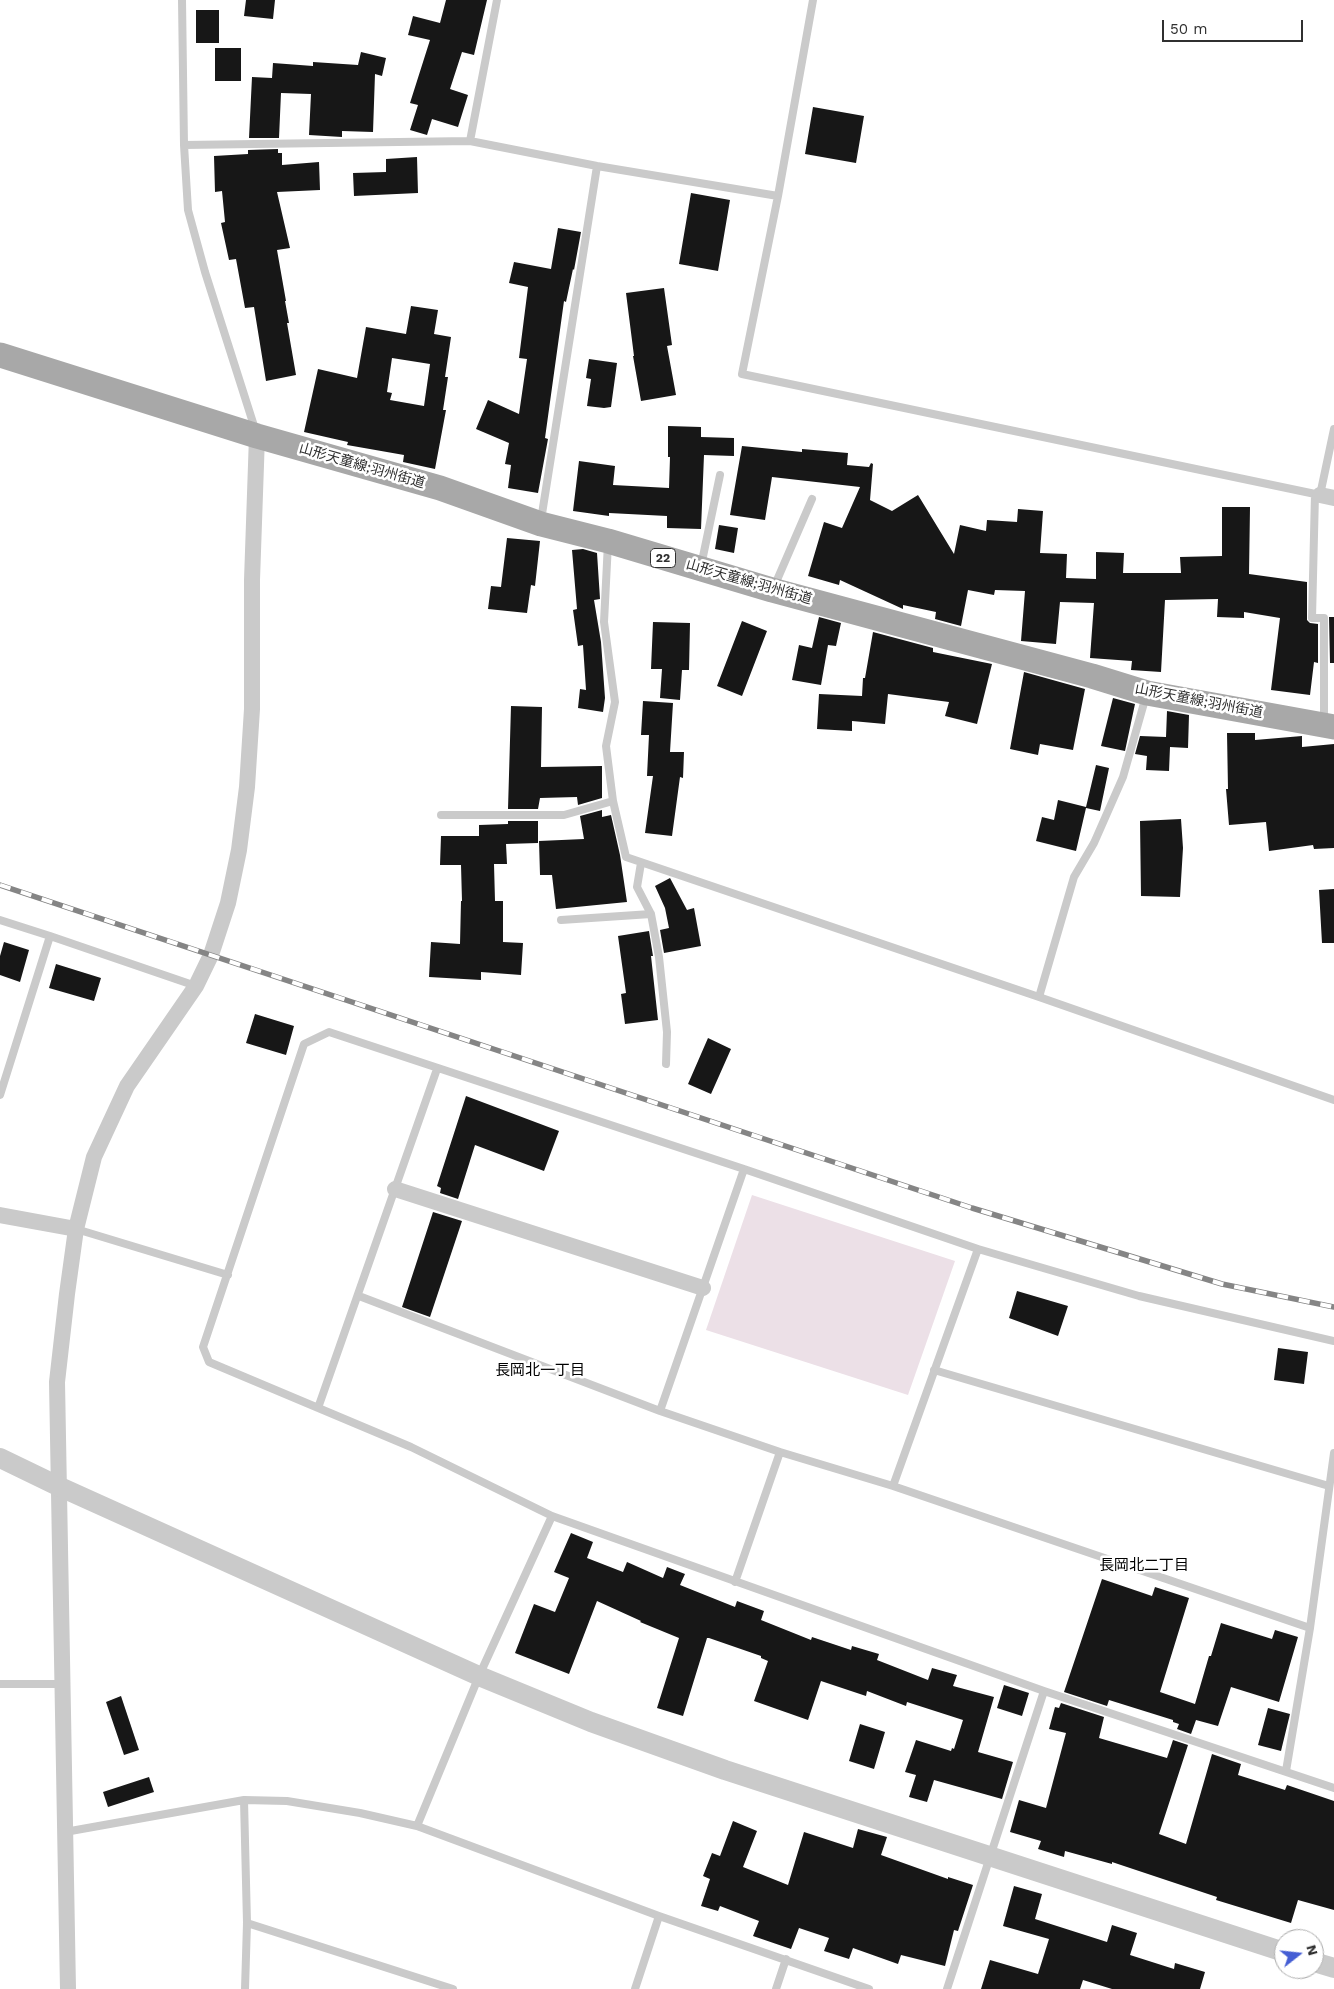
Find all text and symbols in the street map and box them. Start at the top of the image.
scale bar [1164,10,1305,42]
text: 50 m [1170,20,1207,38]
street label: 山形天童線;羽州街道 [297,440,427,492]
road number: 22 [650,548,676,568]
street label: 山形天童線;羽州街道 [684,556,814,608]
street label: 山形天童線;羽州街道 [1134,680,1264,722]
district label: 長岡北一丁目 [495,1362,585,1380]
district label: 長岡北二丁目 [1099,1557,1189,1575]
north arrow [1274,1929,1324,1979]
text: N [1303,1943,1322,1957]

